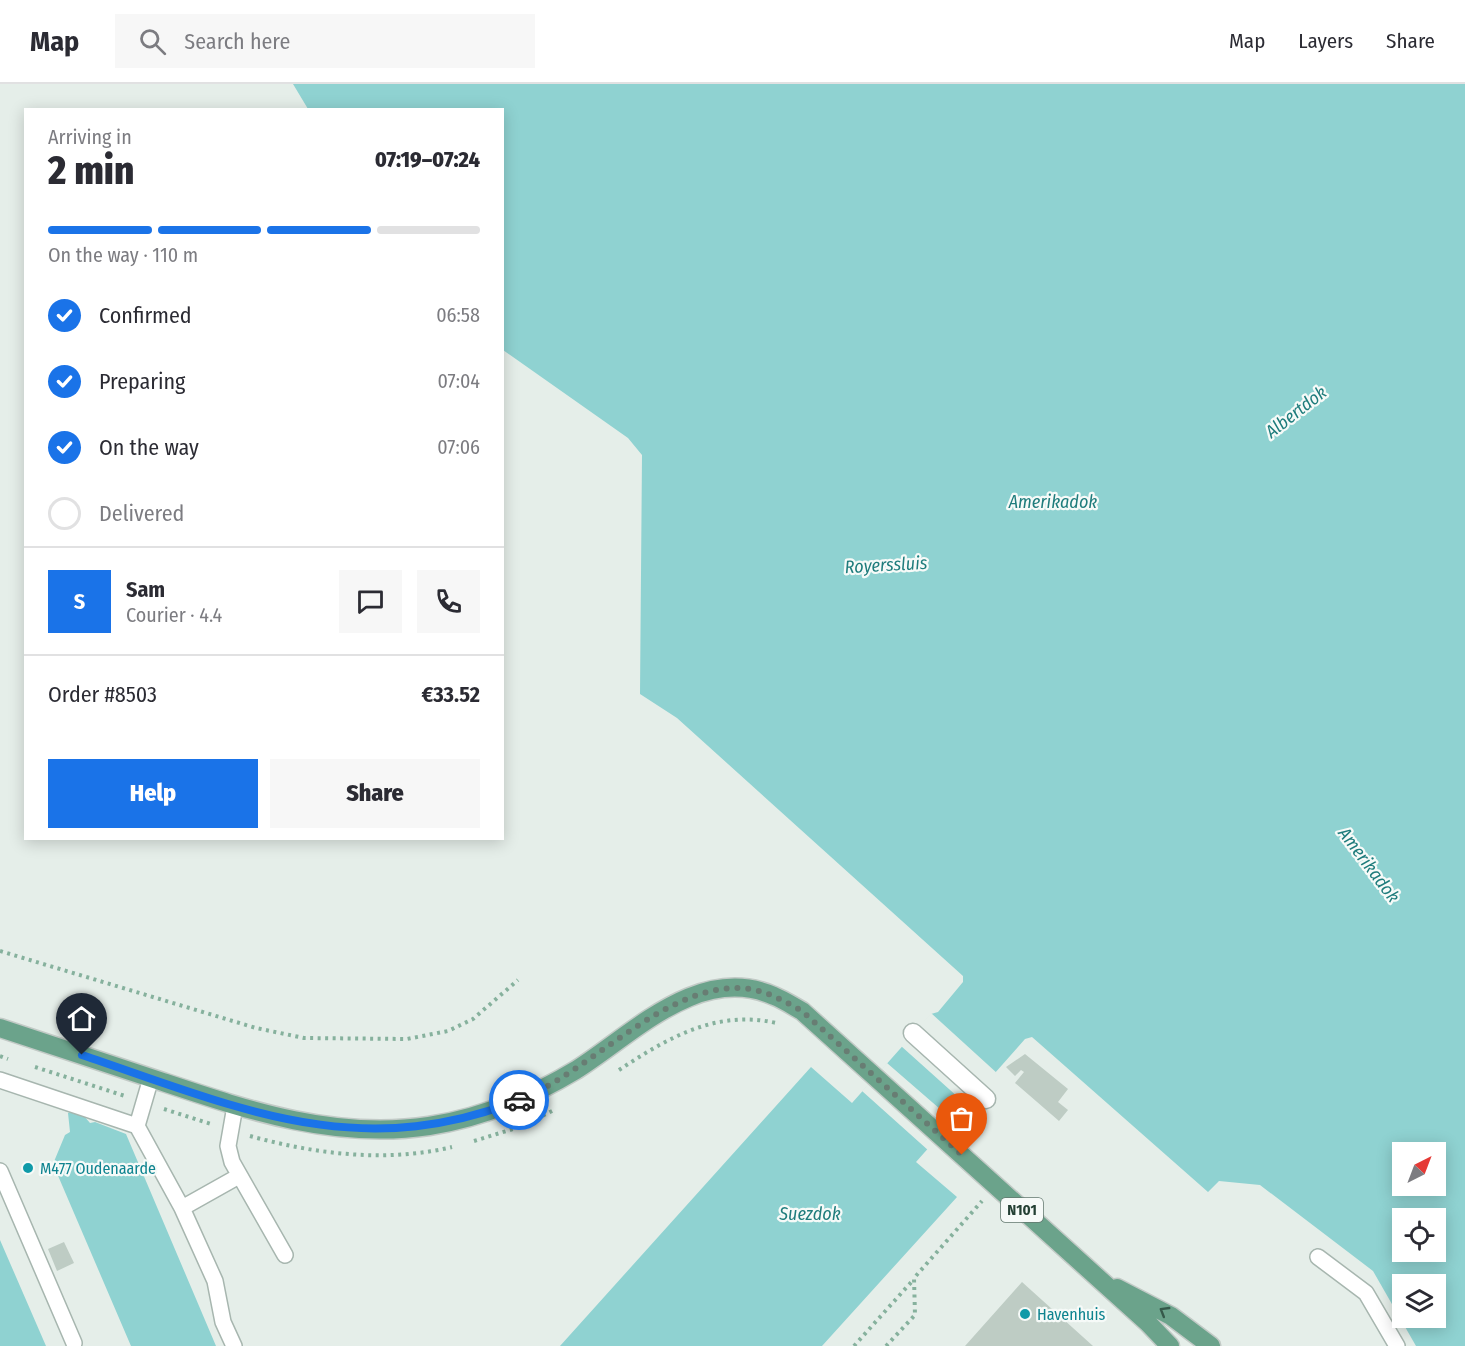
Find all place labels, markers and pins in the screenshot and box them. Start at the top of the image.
pin [56,993,107,1055]
pin [936,1093,987,1155]
place label: M477 Oudenaarde [40,1159,156,1178]
marker: M477 Oudenaarde [21,1161,35,1175]
place label: Havenhuis [1037,1305,1106,1324]
marker: Havenhuis [1018,1307,1032,1321]

